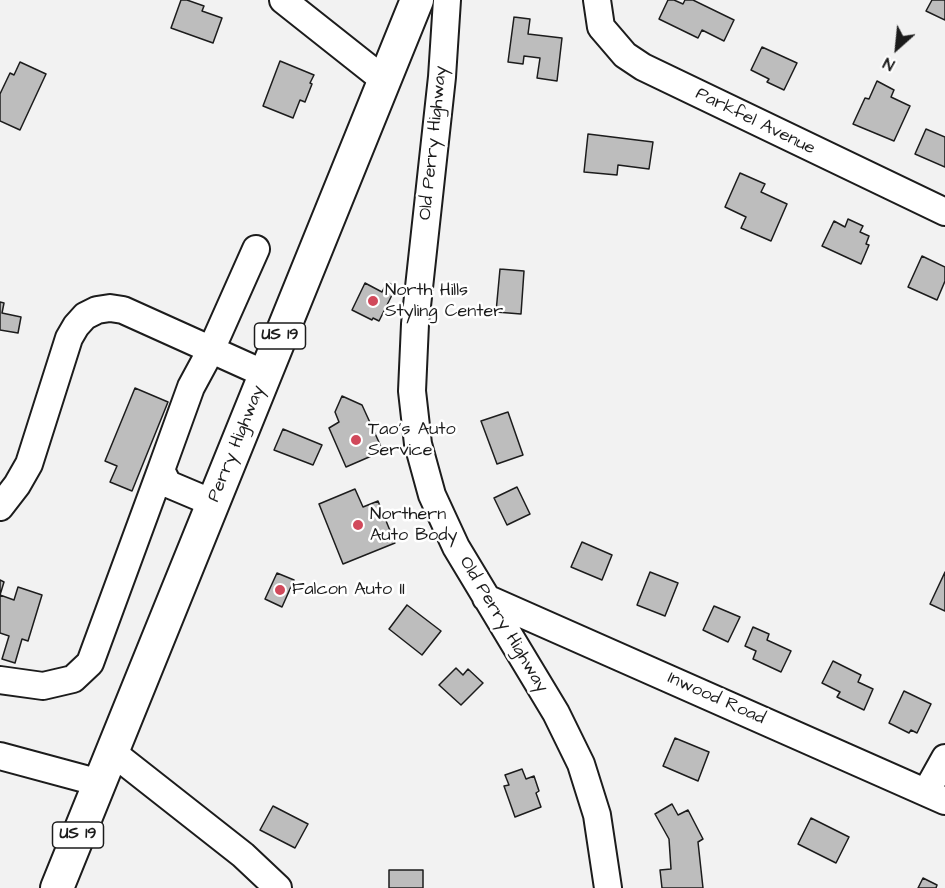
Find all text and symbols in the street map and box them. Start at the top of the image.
north arrow [867,18,927,78]
text: N [879,52,898,76]
street label: Old Perry Highway [415,65,453,221]
street label: Parkfel Avenue [692,84,818,160]
place label: North Hills Styling Center [385,280,503,322]
marker: North Hills Styling Center [366,294,380,308]
road number: US 19 [254,323,306,349]
street label: Perry Highway [204,383,270,505]
place label: Tao's Auto Service [368,419,456,462]
marker: Tao's Auto Service [349,433,363,447]
place label: Northern Auto Body [370,504,457,546]
marker: Northern Auto Body [351,518,365,532]
street label: Old Perry Highway [454,553,552,697]
place label: Falcon Auto II [292,579,405,601]
marker: Falcon Auto II [273,583,287,597]
street label: Inwood Road [664,668,768,730]
road number: US 19 [52,822,104,848]

